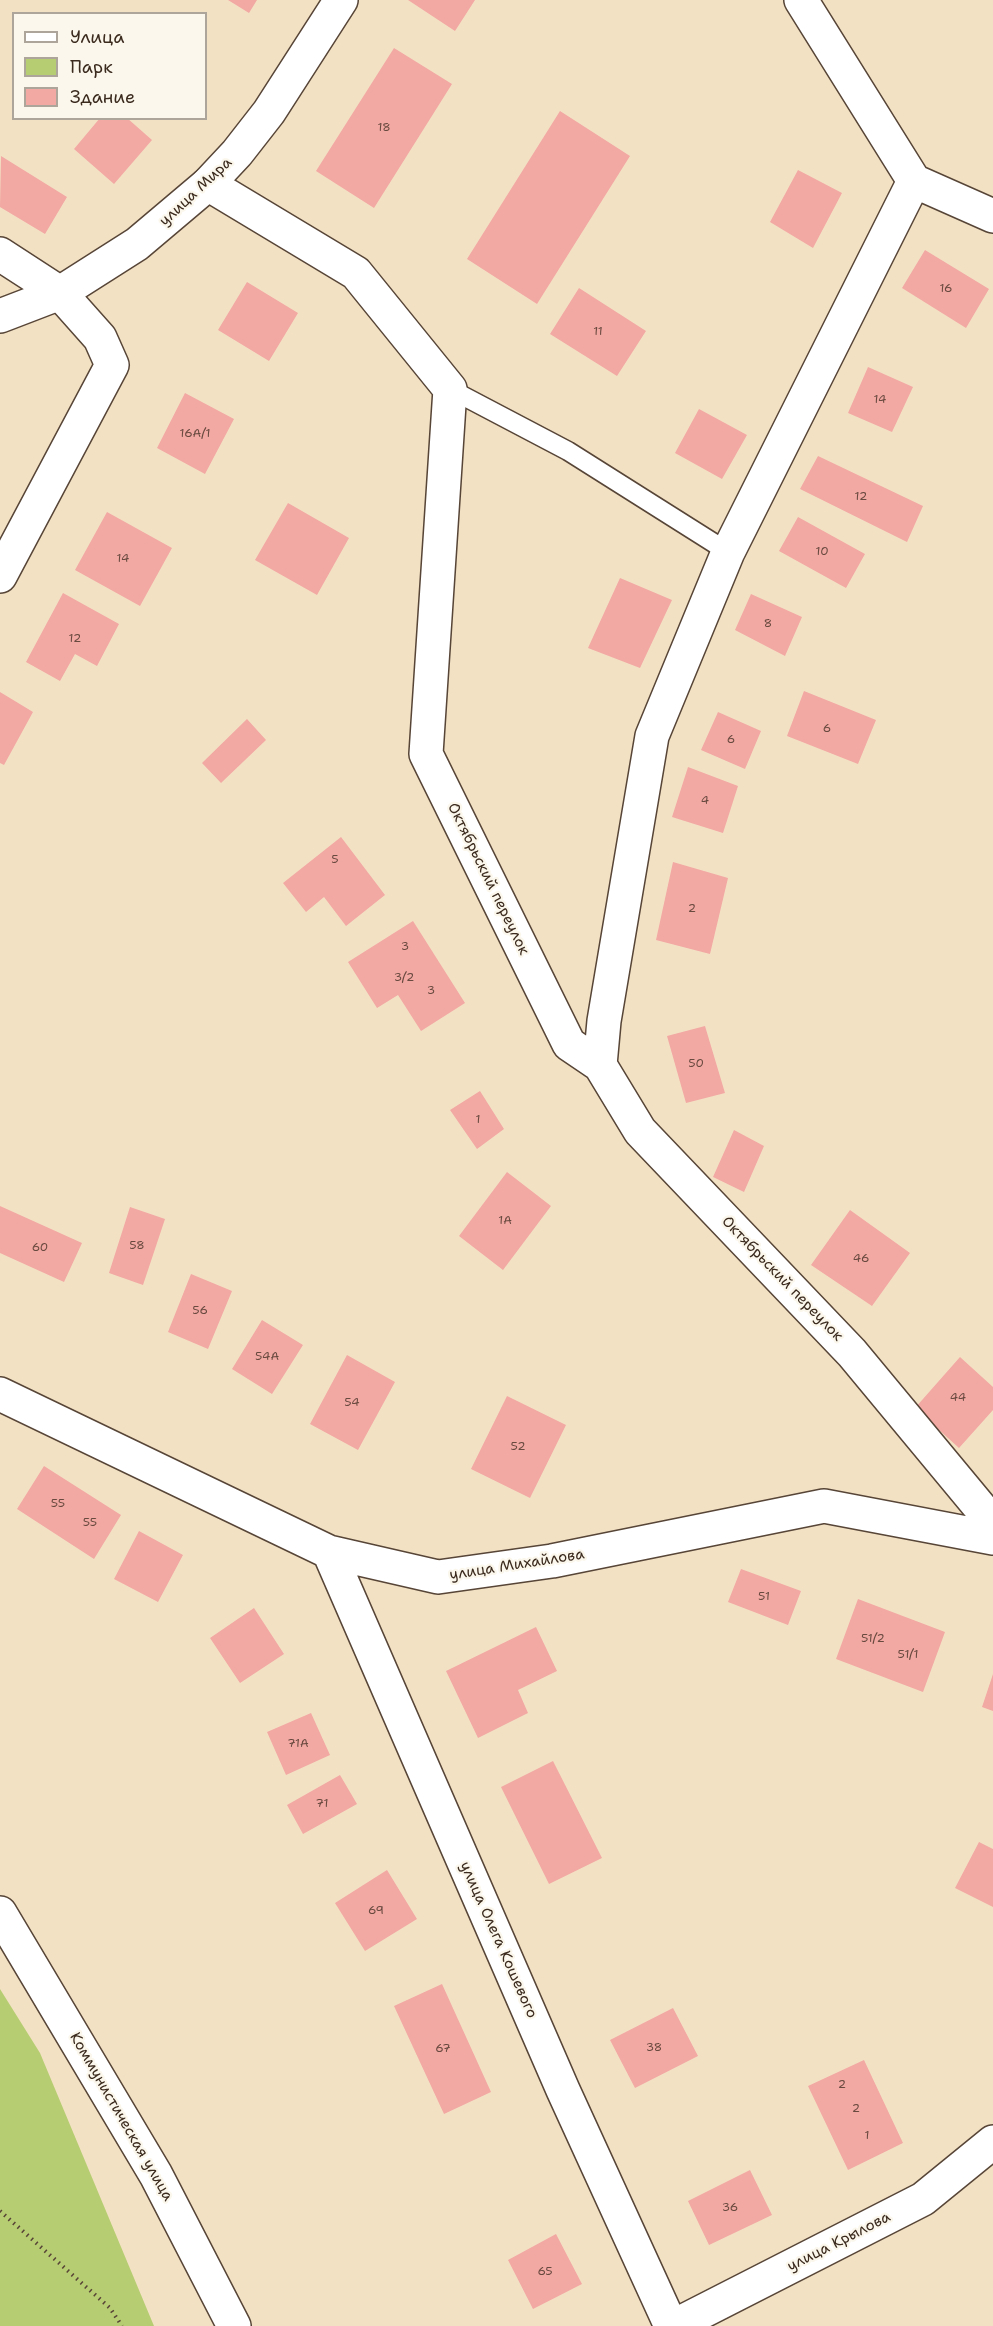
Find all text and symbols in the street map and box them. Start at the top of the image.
legend [12,12,207,120]
text: Улица [70,25,124,49]
text: Парк [70,55,113,79]
text: Здание [70,85,135,109]
house number: 18 [377,121,391,135]
street label: улица Мира [156,154,236,230]
house number: 16 [939,282,953,296]
house number: 11 [593,325,603,339]
house number: 14 [874,393,886,407]
house number: 16А/1 [180,427,210,441]
house number: 12 [855,490,867,504]
house number: 10 [815,545,829,559]
house number: 14 [117,552,129,566]
house number: 8 [764,617,772,631]
house number: 12 [69,632,81,646]
house number: 6 [823,722,831,736]
house number: 6 [727,733,735,747]
house number: 4 [701,794,709,808]
street label: Октябрьский переулок [443,800,533,958]
house number: 5 [331,853,339,867]
house number: 2 [688,902,696,916]
house number: 3 [401,940,409,954]
house number: 3/2 [394,971,414,985]
house number: 3 [427,984,435,998]
house number: 50 [688,1057,704,1071]
house number: 1 [475,1113,481,1127]
street label: Октябрьский переулок [717,1213,847,1345]
house number: 1А [498,1214,512,1228]
house number: 58 [129,1239,145,1253]
house number: 60 [32,1241,48,1255]
house number: 46 [853,1252,869,1266]
house number: 56 [192,1304,208,1318]
house number: 54А [255,1350,279,1364]
house number: 44 [950,1391,966,1405]
house number: 54 [344,1396,360,1410]
house number: 52 [510,1440,526,1454]
house number: 55 [51,1497,65,1511]
house number: 55 [83,1516,97,1530]
street label: улица Михайлова [448,1545,586,1585]
house number: 51 [758,1590,770,1604]
house number: 51/2 [861,1632,885,1646]
house number: 51/1 [898,1648,918,1662]
house number: 71А [287,1737,309,1751]
house number: 71 [316,1797,328,1811]
street label: улица Олега Кошевого [455,1859,541,2021]
house number: 69 [368,1904,384,1918]
street label: Коммунистическая улица [65,2030,177,2204]
house number: 38 [646,2041,662,2055]
house number: 67 [435,2042,451,2056]
house number: 2 [838,2078,846,2092]
house number: 2 [852,2102,860,2116]
house number: 1 [864,2129,870,2143]
house number: 36 [722,2201,738,2215]
street label: улица Крылова [784,2208,894,2276]
house number: 65 [537,2265,553,2279]

